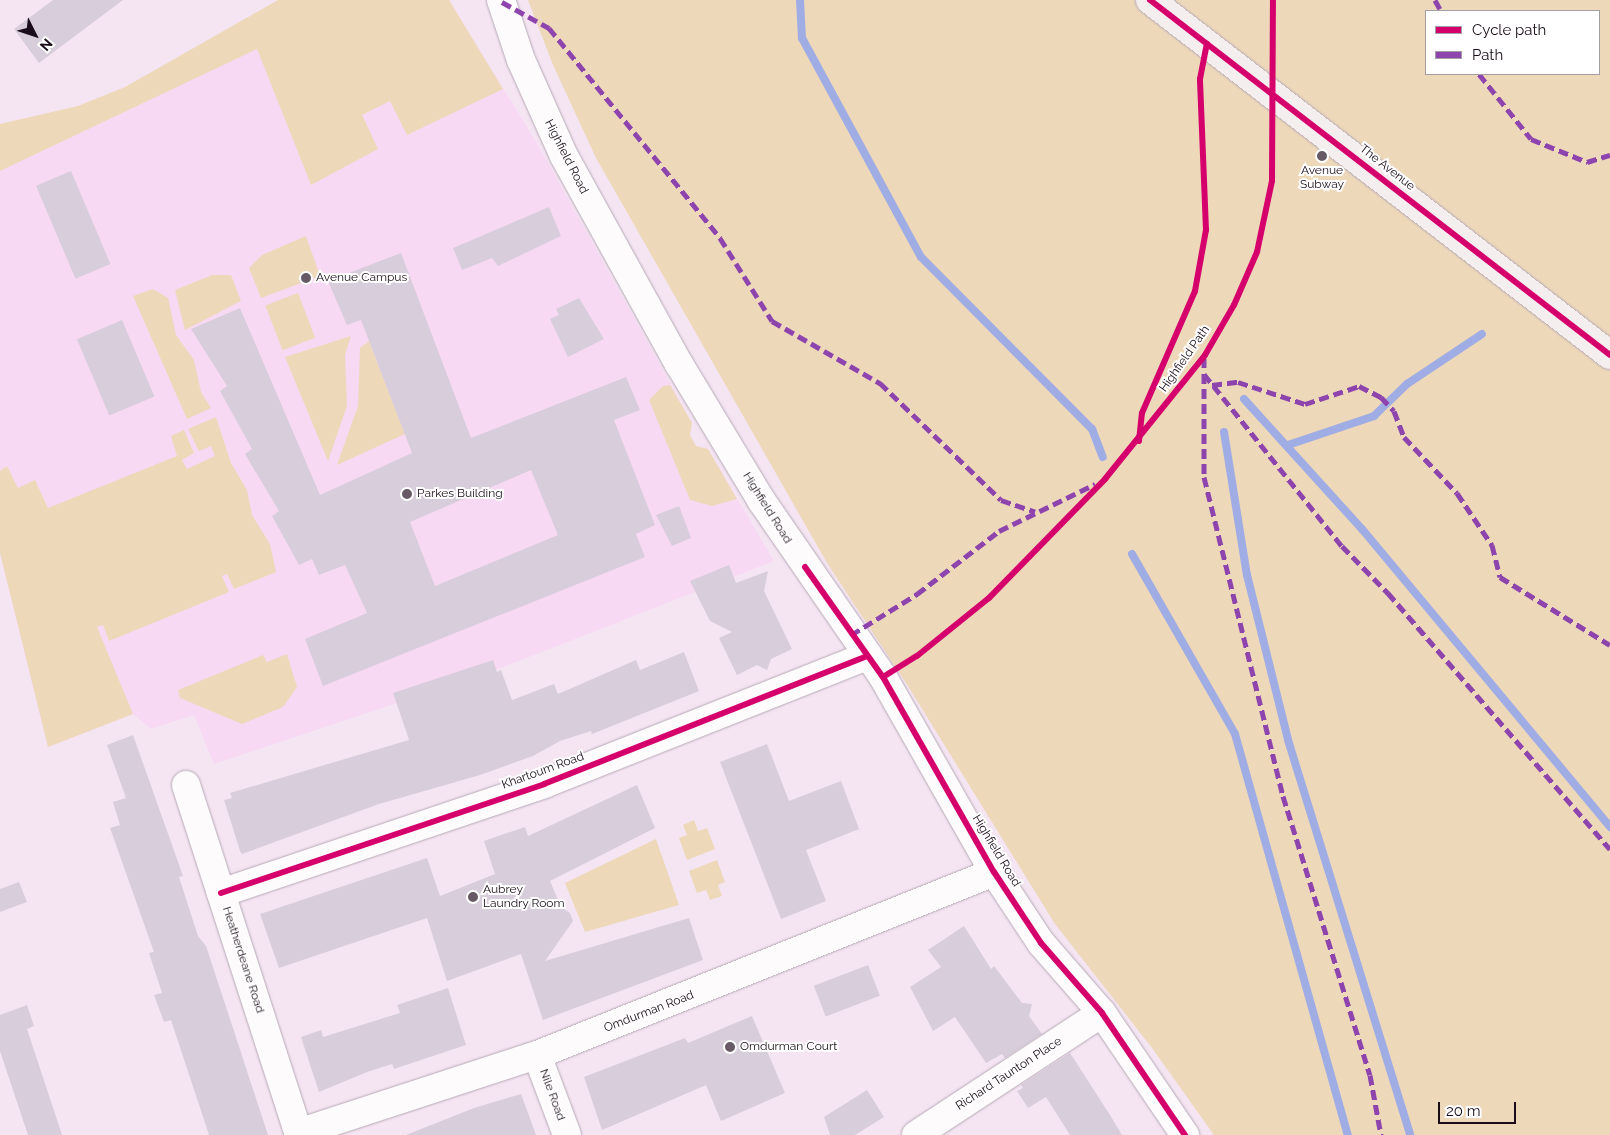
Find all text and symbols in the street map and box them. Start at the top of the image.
north arrow [10,10,60,60]
legend [1425,10,1600,75]
text: Cycle path [1472,21,1546,39]
text: N [37,36,56,54]
text: Path [1472,46,1503,64]
street label: Highfield Road [541,117,591,197]
street label: The Avenue [1356,142,1418,194]
marker: Avenue Subway [1316,150,1328,162]
place label: Avenue Subway [1300,164,1344,192]
place label: Avenue Campus [316,271,407,285]
marker: Avenue Campus [300,272,312,284]
street label: Highfield Path [1157,323,1213,395]
street label: Highfield Road [739,470,795,546]
place label: Parkes Building [417,487,503,501]
marker: Parkes Building [401,488,413,500]
street label: Khartoum Road [500,749,586,793]
street label: Highfield Road [969,812,1023,890]
place label: Aubrey Laundry Room [483,883,565,911]
marker: Aubrey Laundry Room [467,891,479,903]
street label: Heatherdeane Road [219,905,267,1015]
street label: Omdurman Road [602,988,696,1036]
street label: Richard Taunton Place [953,1034,1065,1114]
place label: Omdurman Court [740,1040,837,1054]
marker: Omdurman Court [724,1041,736,1053]
street label: Nile Road [536,1067,568,1123]
scale bar [1440,1092,1518,1124]
text: 20 m [1446,1102,1481,1120]

